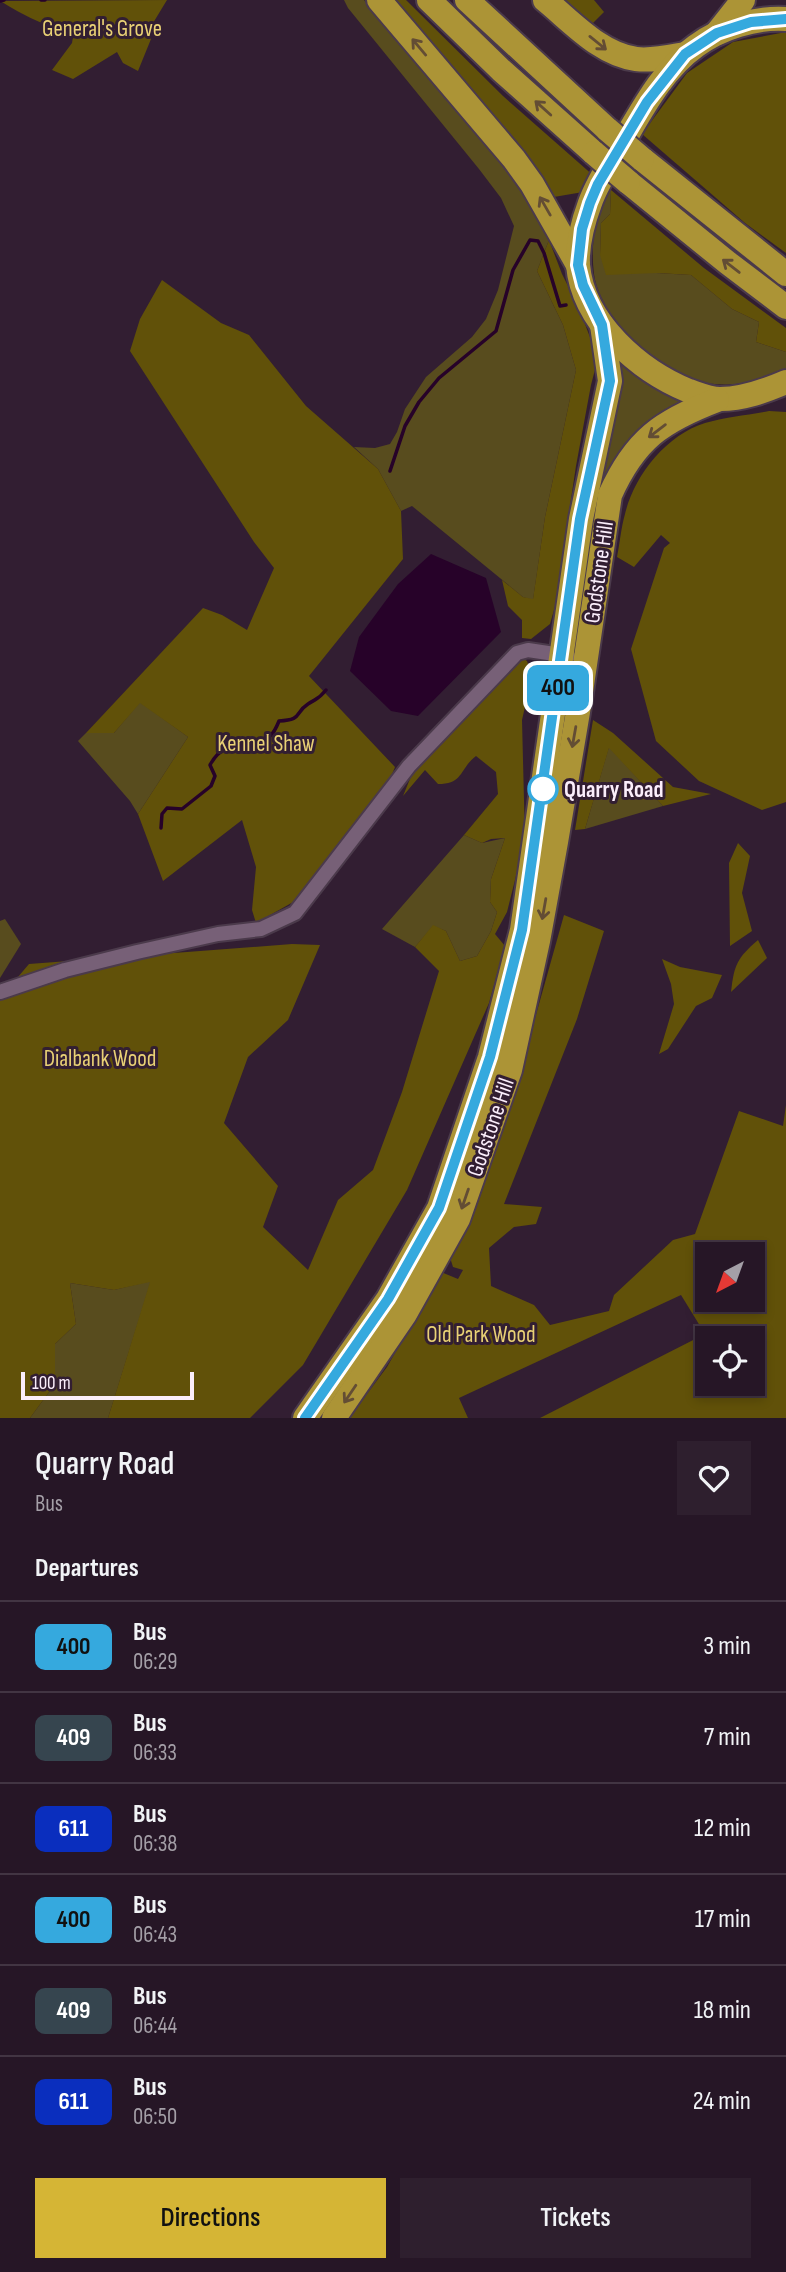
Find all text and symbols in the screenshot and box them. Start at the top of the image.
park label: General's Grove [42,15,162,43]
one-way arrow [589,35,607,50]
one-way arrow [411,38,427,56]
one-way arrow [534,100,552,116]
one-way arrow [538,196,552,216]
one-way arrow [723,259,741,274]
one-way arrow [648,423,667,438]
street label: Godstone Hill [578,519,620,625]
line badge: 400 [518,665,598,711]
text: 400 [541,673,575,702]
one-way arrow [567,725,580,748]
park label: Kennel Shaw [217,730,315,758]
marker: Quarry Road [528,774,558,804]
place label: Quarry Road [564,776,664,804]
one-way arrow [537,897,550,920]
park label: Dialbank Wood [44,1045,156,1073]
street label: Godstone Hill [461,1074,521,1180]
one-way arrow [458,1188,471,1210]
north arrow [695,1242,765,1312]
map controls [695,1242,765,1396]
park label: Old Park Wood [426,1321,536,1349]
button: locate [695,1326,765,1396]
scale bar [21,1369,194,1401]
text: 100 m [32,1372,71,1395]
one-way arrow [343,1384,357,1403]
button: heart [677,1441,751,1515]
text: Quarry Road [35,1444,175,1484]
text: Bus [35,1490,63,1518]
text: Departures [35,1553,139,1584]
text: Bus [133,1617,167,1648]
text: 3 min [703,1631,751,1662]
text: 400 [56,1632,91,1661]
text: 06:29 [133,1648,177,1676]
text: Bus [133,1708,167,1739]
text: 7 min [704,1722,751,1753]
text: 409 [57,1723,90,1752]
text: 06:33 [133,1739,177,1767]
text: Bus [133,1799,167,1830]
text: 12 min [694,1813,751,1844]
text: 611 [58,1814,89,1843]
text: 06:38 [133,1830,177,1858]
text: Bus [133,1890,167,1921]
text: 17 min [695,1904,751,1935]
text: 400 [56,1905,91,1934]
text: 06:43 [133,1921,177,1949]
text: Bus [133,1981,167,2012]
text: 18 min [694,1995,751,2026]
text: 409 [57,1996,90,2025]
text: 06:44 [133,2012,177,2040]
text: Bus [133,2072,167,2103]
text: 24 min [693,2086,751,2117]
text: 611 [58,2087,89,2116]
text: 06:50 [133,2103,177,2131]
button: Directions [35,2178,386,2258]
button: Tickets [400,2178,751,2258]

